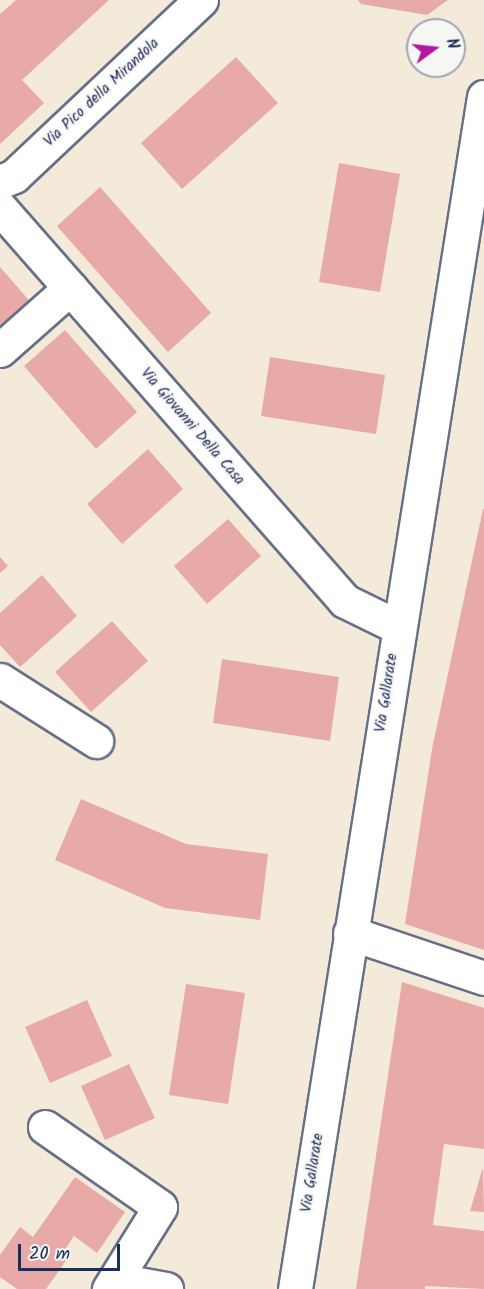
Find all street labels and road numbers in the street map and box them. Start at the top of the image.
street label: Via Pico della Mirandola [41,35,163,151]
street label: Via Giovanni Della Casa [136,365,248,489]
street label: Via Gallarate [372,652,402,734]
street label: Via Gallarate [298,1132,328,1214]

